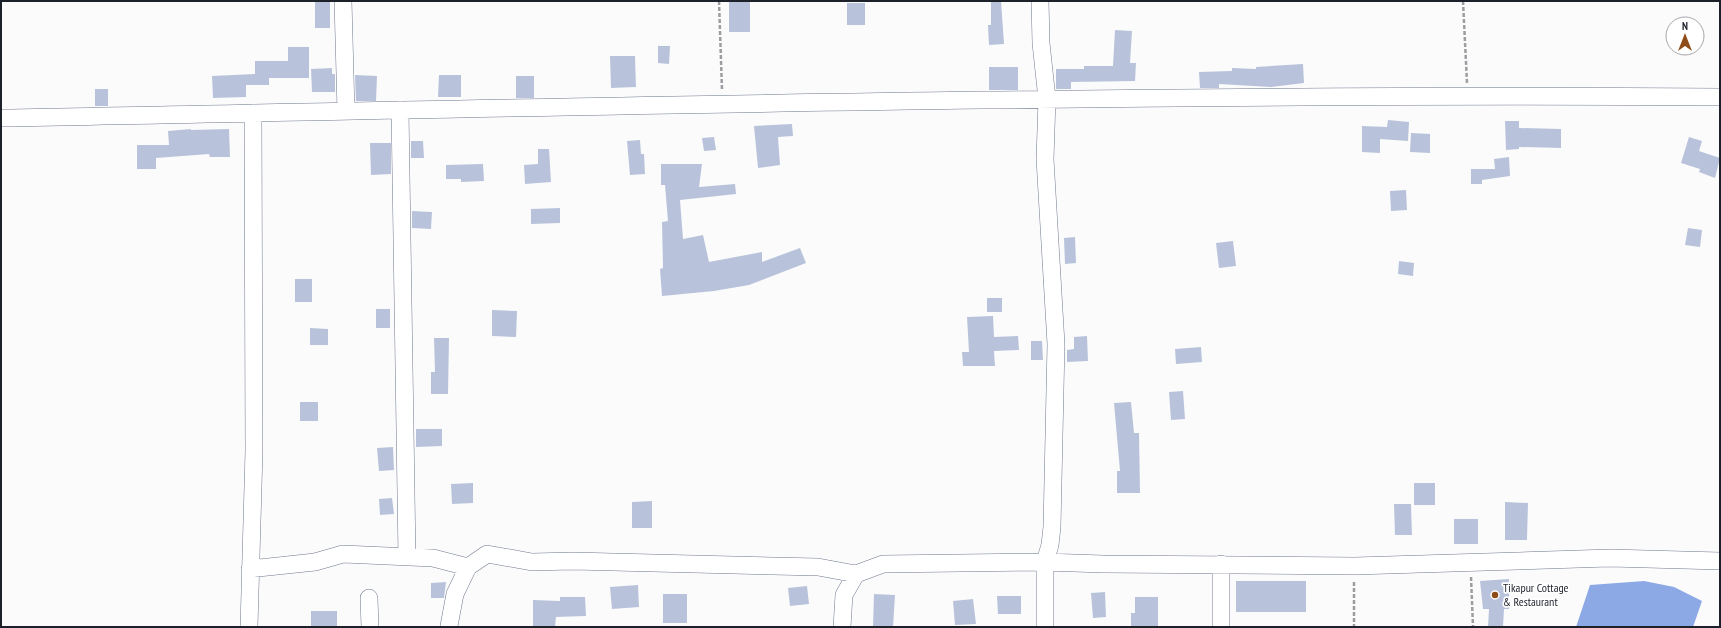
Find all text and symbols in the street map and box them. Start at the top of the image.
north arrow [1665,16,1705,56]
text: N [1682,19,1688,33]
place label: Tikapur Cottage & Restaurant [1503,580,1569,609]
marker: Tikapur Cottage & Restaurant [1490,590,1500,600]

